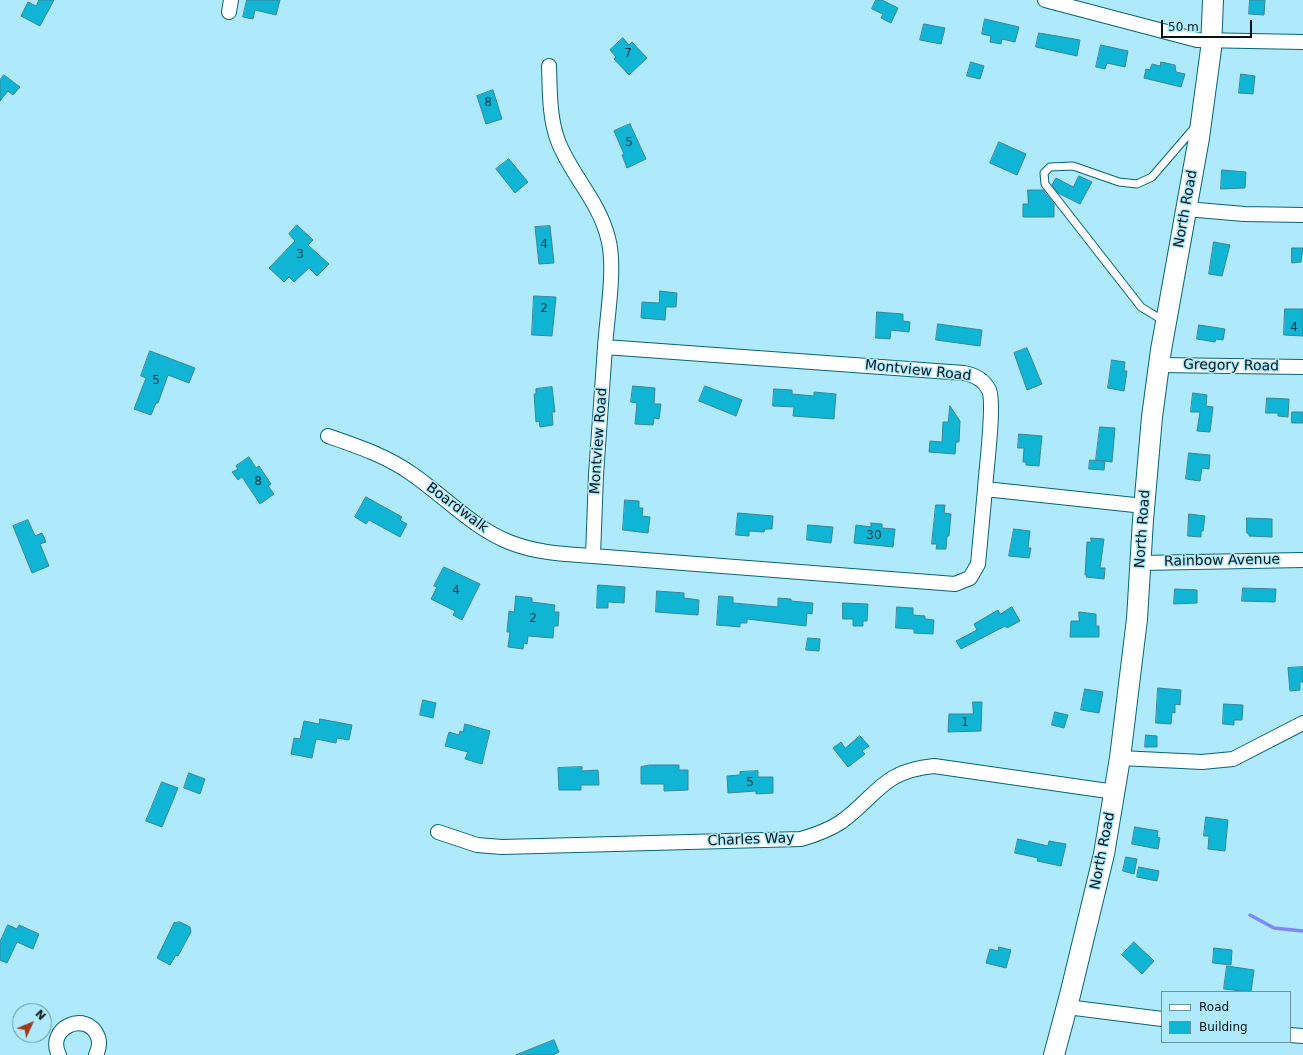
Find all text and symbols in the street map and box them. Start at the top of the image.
scale bar [1163,12,1254,38]
text: 50 m [1168,20,1199,34]
house number: 7 [624,47,632,61]
house number: 8 [484,96,492,110]
house number: 5 [625,136,633,150]
street label: North Road [1171,169,1201,249]
house number: 4 [540,238,548,252]
house number: 3 [296,248,304,262]
house number: 2 [540,302,548,316]
house number: 4 [1290,321,1298,335]
street label: Montview Road [864,357,972,385]
street label: Gregory Road [1183,357,1279,375]
house number: 5 [152,374,160,388]
street label: Montview Road [587,387,611,495]
house number: 8 [254,475,262,489]
street label: Boardwalk [423,479,491,537]
street label: North Road [1132,489,1154,569]
house number: 30 [866,529,882,543]
street label: Rainbow Avenue [1164,552,1280,570]
house number: 4 [452,584,460,598]
house number: 2 [529,612,537,626]
house number: 1 [961,716,969,730]
house number: 5 [746,776,754,790]
street label: North Road [1087,811,1119,891]
street label: Charles Way [707,830,795,850]
legend [1161,991,1291,1043]
text: Road [1199,1000,1229,1014]
north arrow [12,1003,52,1043]
text: N [32,1007,48,1023]
text: Building [1199,1020,1248,1034]

